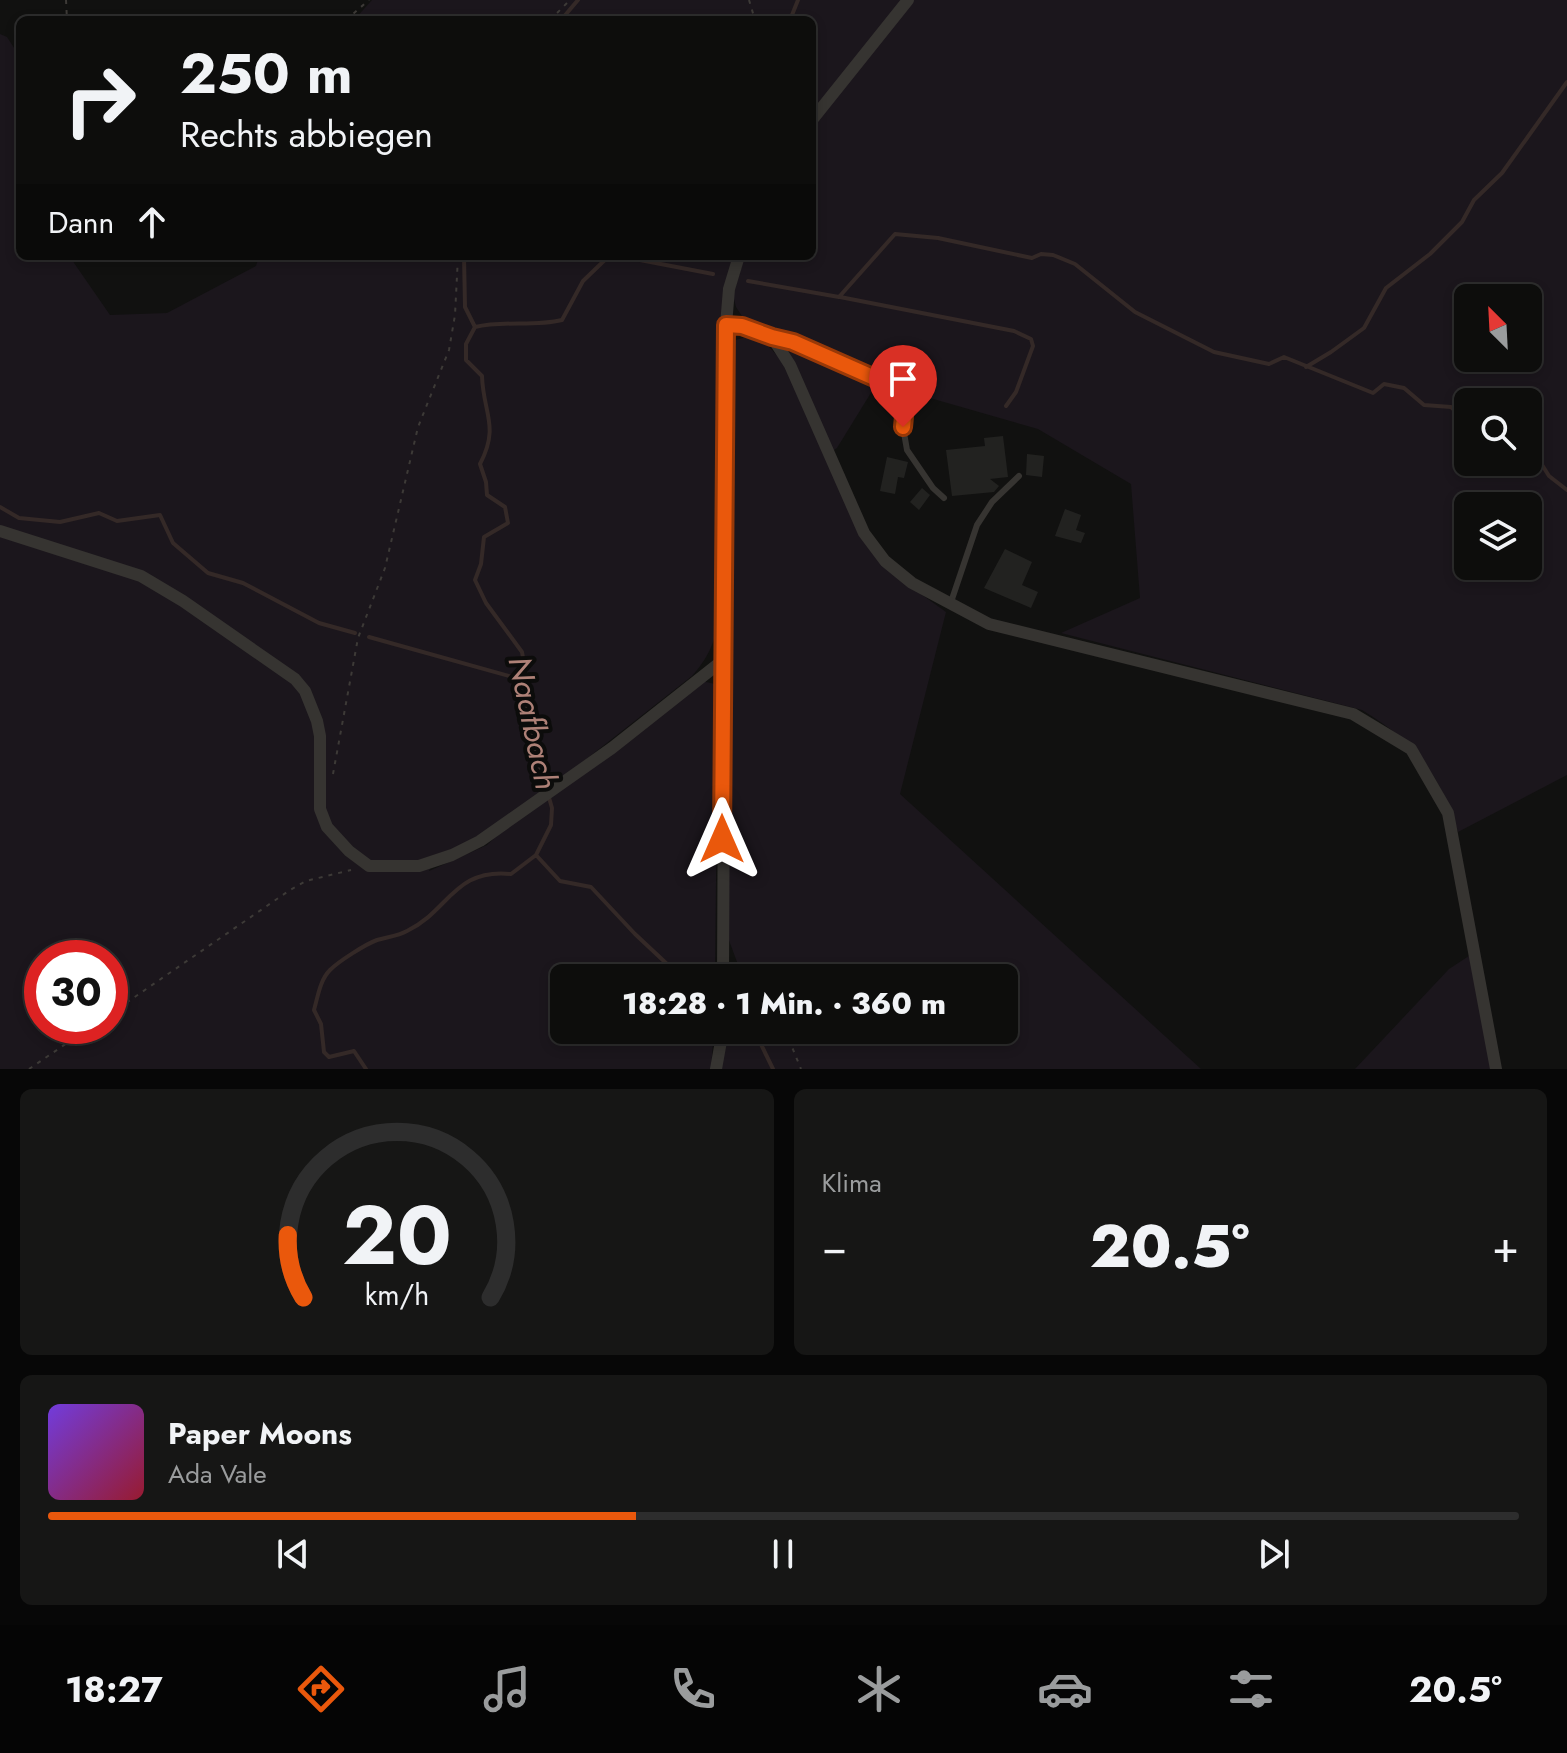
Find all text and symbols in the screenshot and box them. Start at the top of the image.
text: 250 m [180,33,353,114]
icon: right [48,48,152,152]
text: Rechts abbiegen [180,108,433,160]
icon: ahead [130,200,174,244]
text: Dann [48,201,114,244]
north arrow [1454,284,1542,372]
map controls [1454,284,1542,580]
pin [869,345,937,427]
icon: arrive [881,357,925,401]
button: search [1454,388,1542,476]
button: layers [1454,492,1542,580]
water label: Naafbach [496,652,570,794]
position arrow [680,797,764,881]
speed limit sign: 30 [24,940,128,1044]
text: 18:28 · 1 Min. · 360 m [622,982,946,1025]
text: Klima [822,1164,882,1202]
text: 20 [342,1175,452,1295]
text: 20.5° [1090,1203,1250,1290]
text: − [822,1215,847,1279]
text: + [1492,1215,1519,1279]
text: km/h [364,1274,429,1316]
text: Paper Moons [168,1412,352,1455]
text: Ada Vale [168,1455,267,1493]
icon: previous [271,1532,315,1576]
icon: pause [761,1532,805,1576]
icon: next [1252,1532,1296,1576]
icon: directions [293,1661,349,1717]
icon: music [479,1661,535,1717]
icon: phone [665,1661,721,1717]
icon: climate [851,1661,907,1717]
icon: car [1037,1661,1093,1717]
icon: filters [1223,1661,1279,1717]
text: 18:27 [65,1663,163,1715]
text: 20.5° [1409,1663,1502,1715]

